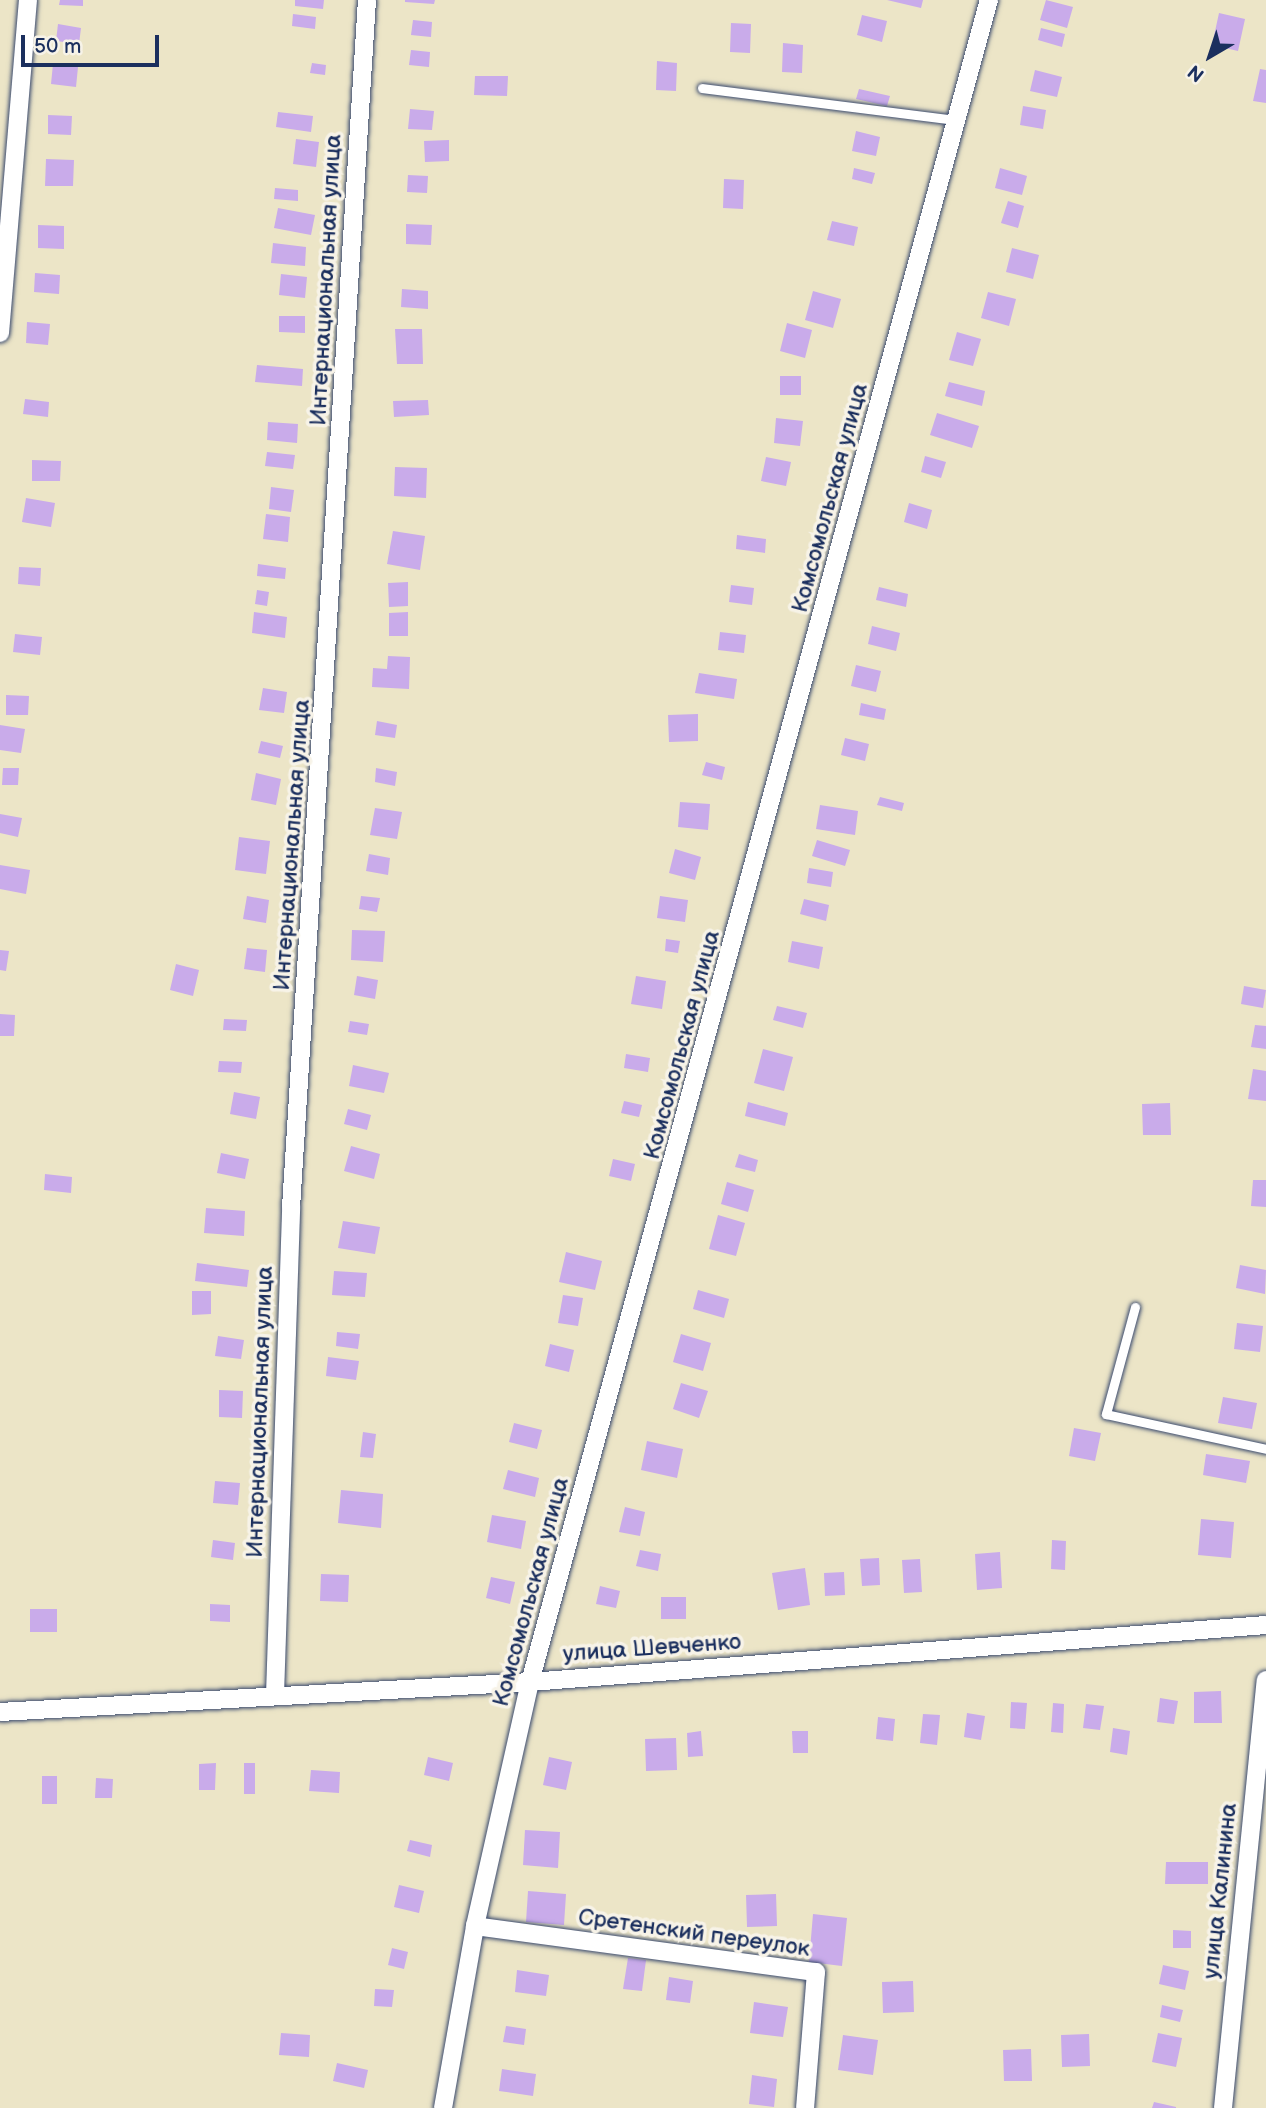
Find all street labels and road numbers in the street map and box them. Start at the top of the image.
street label: Интернациональная улица [305,134,347,426]
street label: Комсомольская улица [786,380,874,616]
street label: Интернациональная улица [268,698,316,992]
street label: Комсомольская улица [638,927,726,1163]
street label: Интернациональная улица [241,1266,279,1558]
street label: Комсомольская улица [487,1474,575,1710]
street label: улица Шевченко [562,1628,742,1668]
street label: улица Калинина [1197,1802,1243,1980]
street label: Сретенский переулок [577,1903,811,1963]

